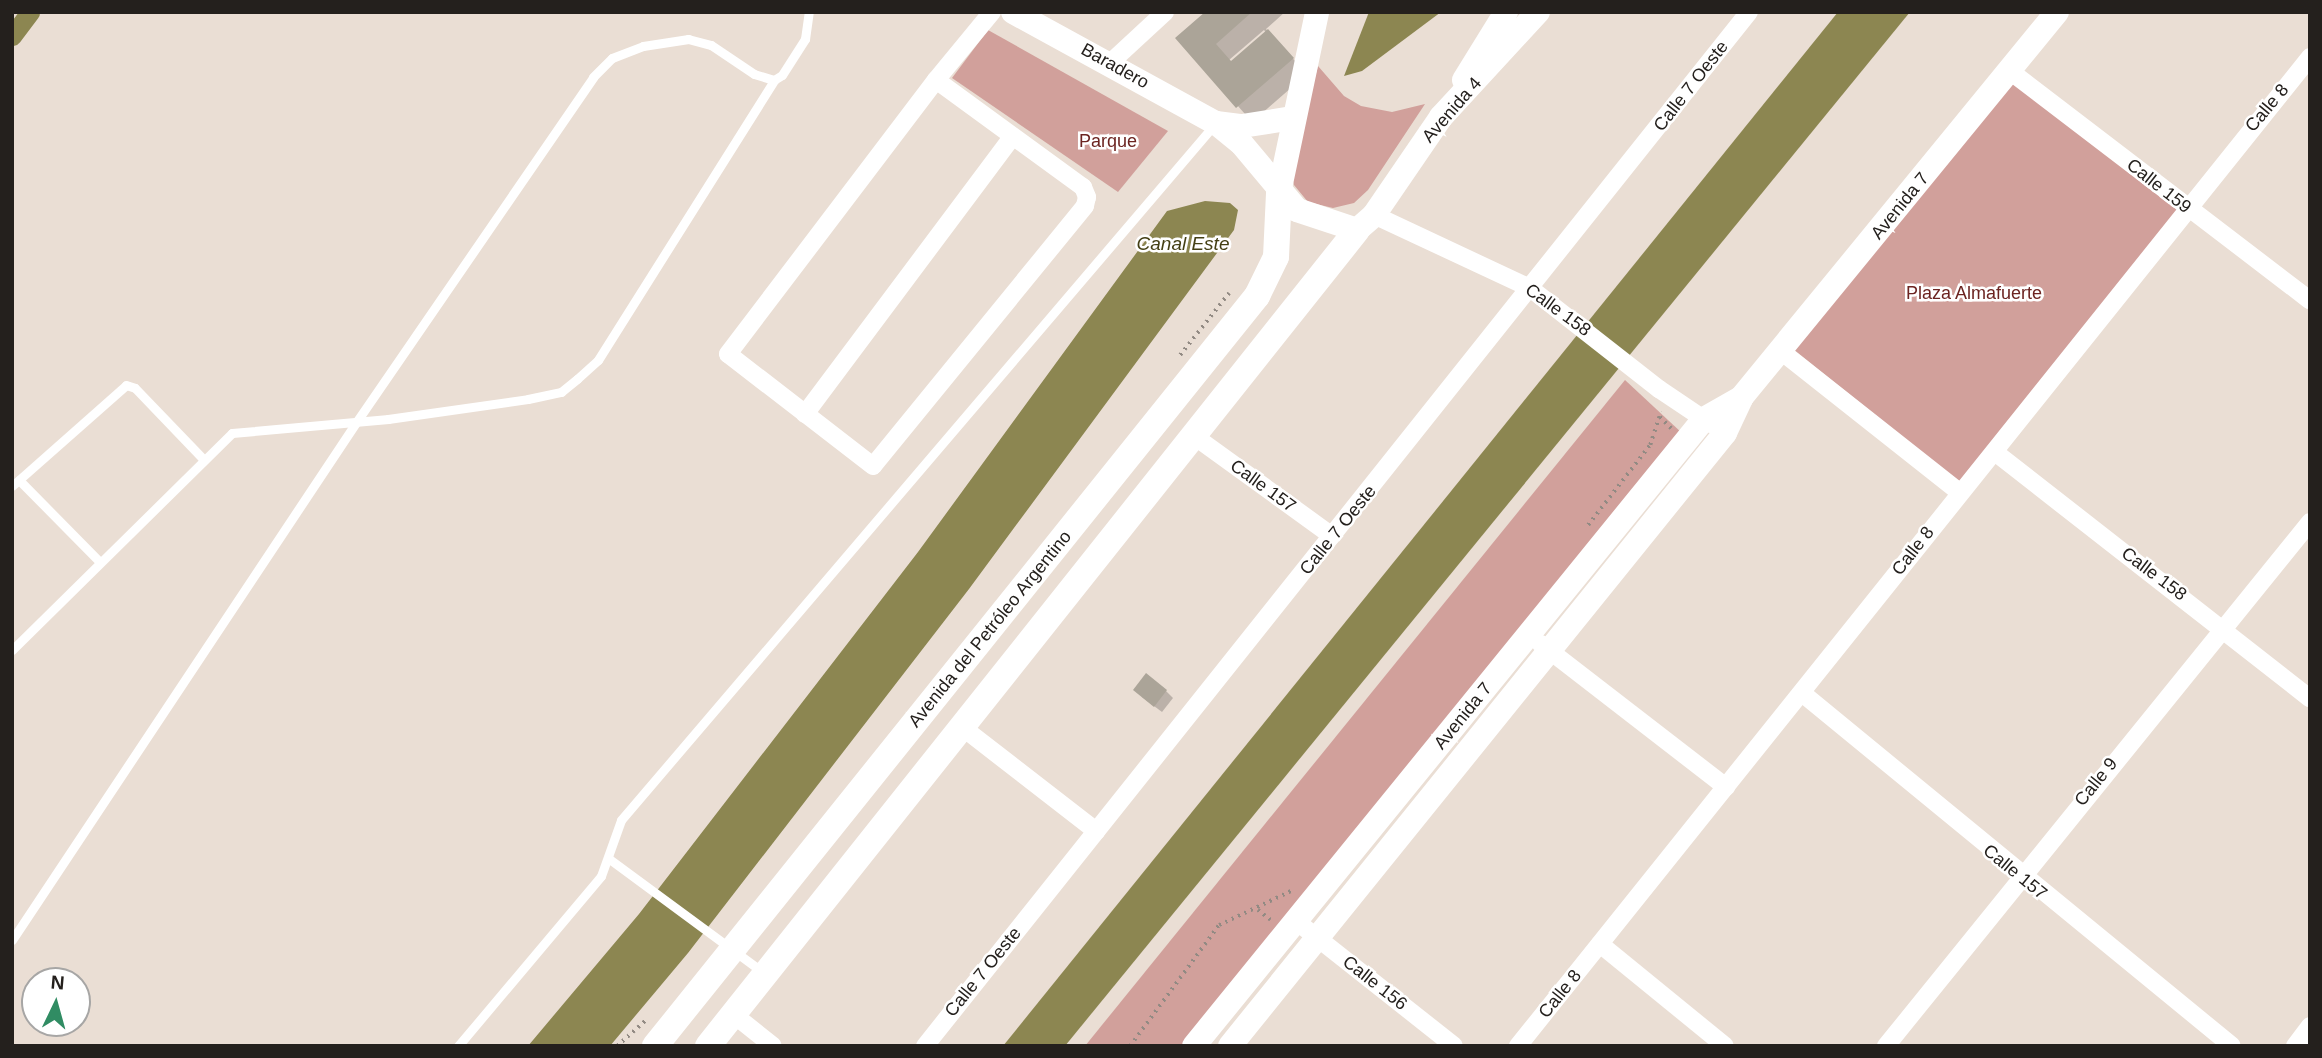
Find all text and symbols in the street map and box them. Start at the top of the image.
street label: Calle 7 Oeste [1649,36,1733,136]
street label: Baradero [1077,39,1153,93]
street label: Avenida 4 [1418,73,1486,147]
street label: Calle 8 [2241,80,2293,136]
park label: Parque [1079,130,1137,152]
street label: Calle 159 [2122,154,2196,218]
street label: Avenida 7 [1867,168,1933,244]
water label: Canal Este [1137,233,1229,255]
street label: Calle 158 [1521,279,1595,341]
park label: Plaza Almafuerte [1905,282,2043,304]
street label: Calle 157 [1226,455,1300,517]
street label: Calle 7 Oeste [1295,481,1381,579]
street label: Calle 8 [1887,522,1939,580]
street label: Avenida del Petróleo Argentino [904,526,1076,732]
street label: Calle 158 [2117,542,2191,606]
street label: Avenida 7 [1430,678,1496,754]
street label: Calle 9 [2070,753,2122,811]
street label: Calle 157 [1979,840,2051,904]
street label: Calle 7 Oeste [940,923,1026,1021]
street label: Calle 156 [1338,951,1412,1015]
street label: Calle 8 [1534,965,1586,1023]
north arrow [21,967,91,1037]
text: N [50,972,65,994]

